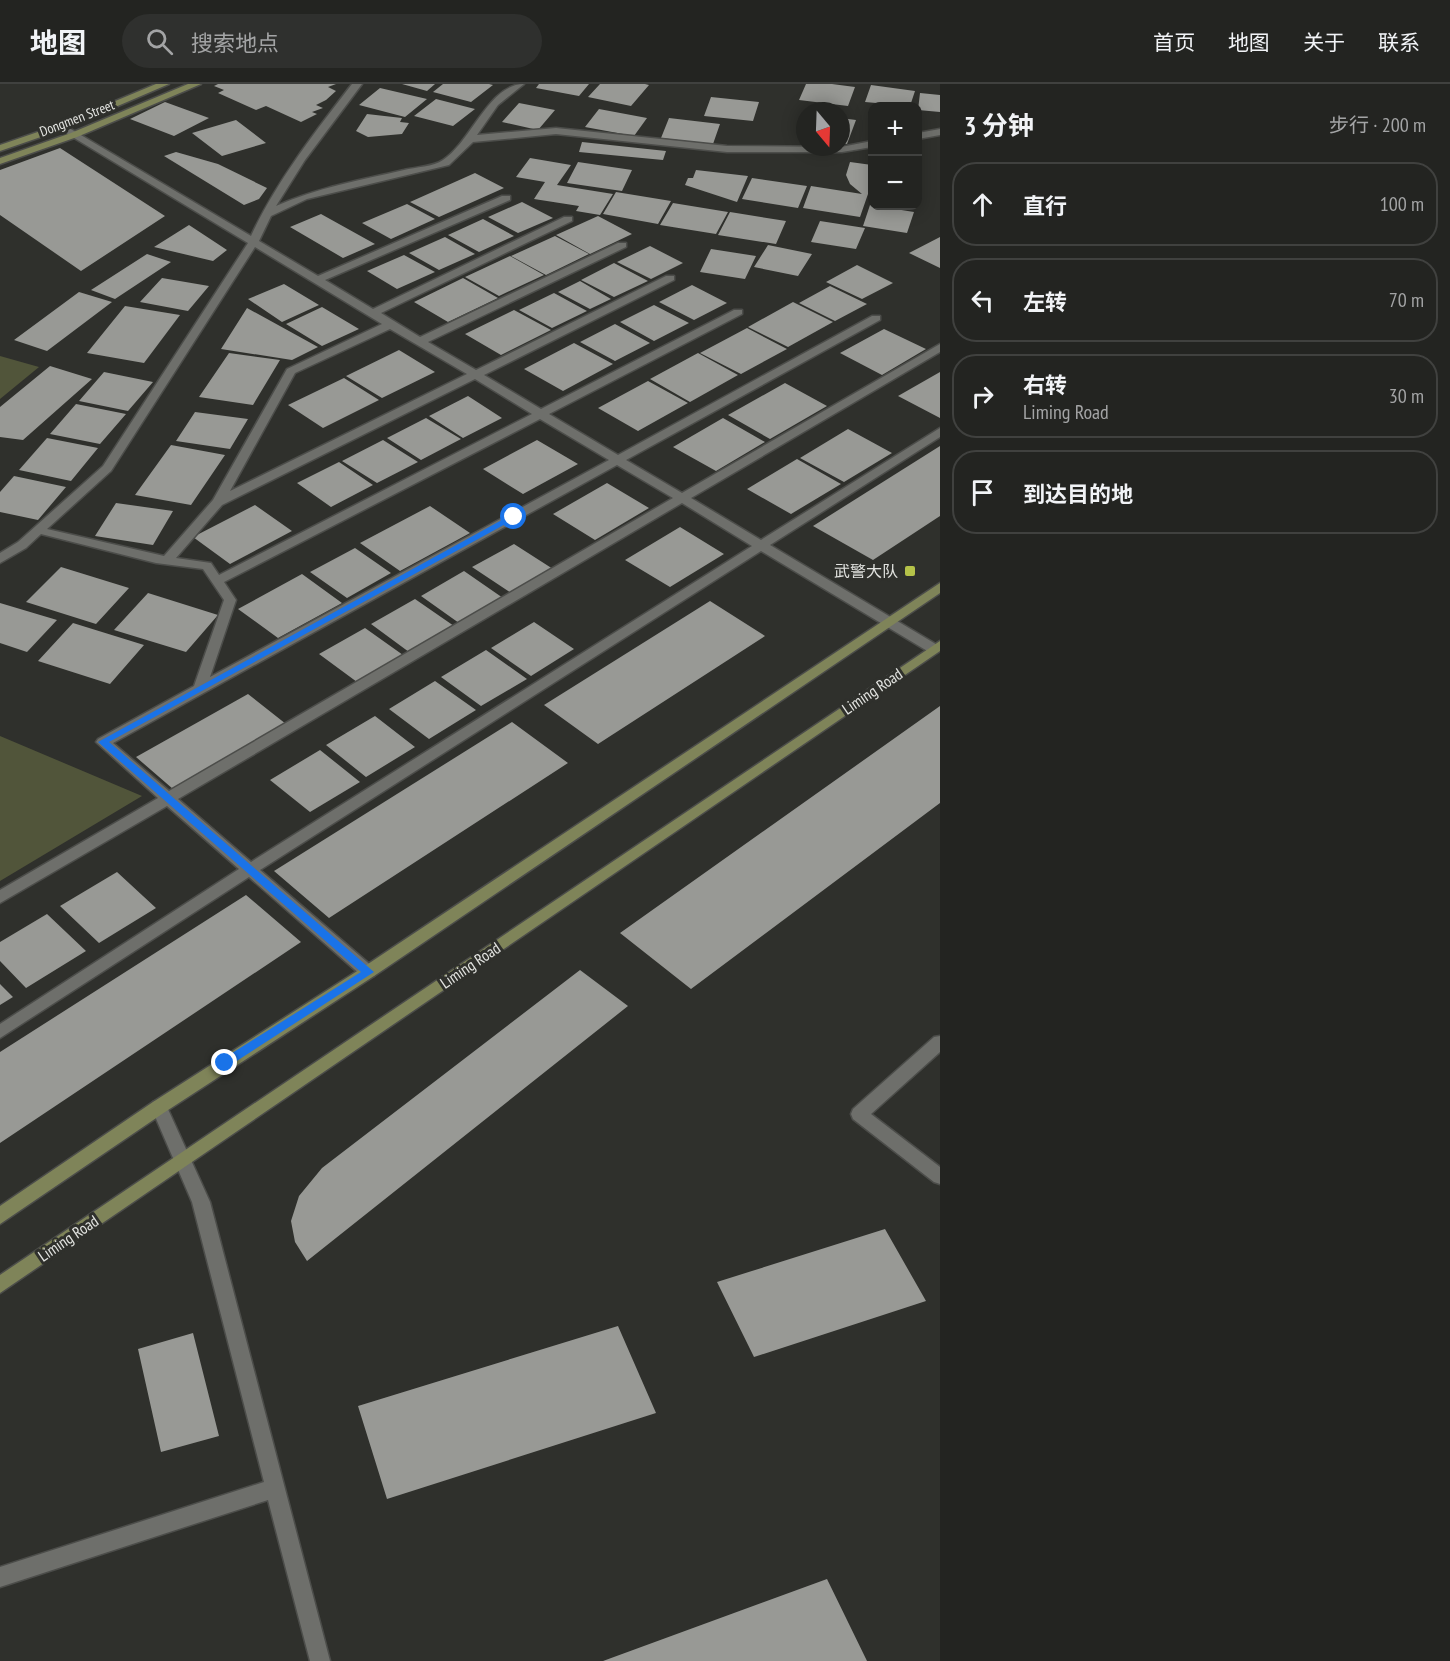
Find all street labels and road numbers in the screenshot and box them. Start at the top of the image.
street label: Dongmen Street [37,95,117,140]
street label: Liming Road [838,663,906,718]
street label: Liming Road [436,937,504,992]
street label: Liming Road [34,1210,102,1265]

